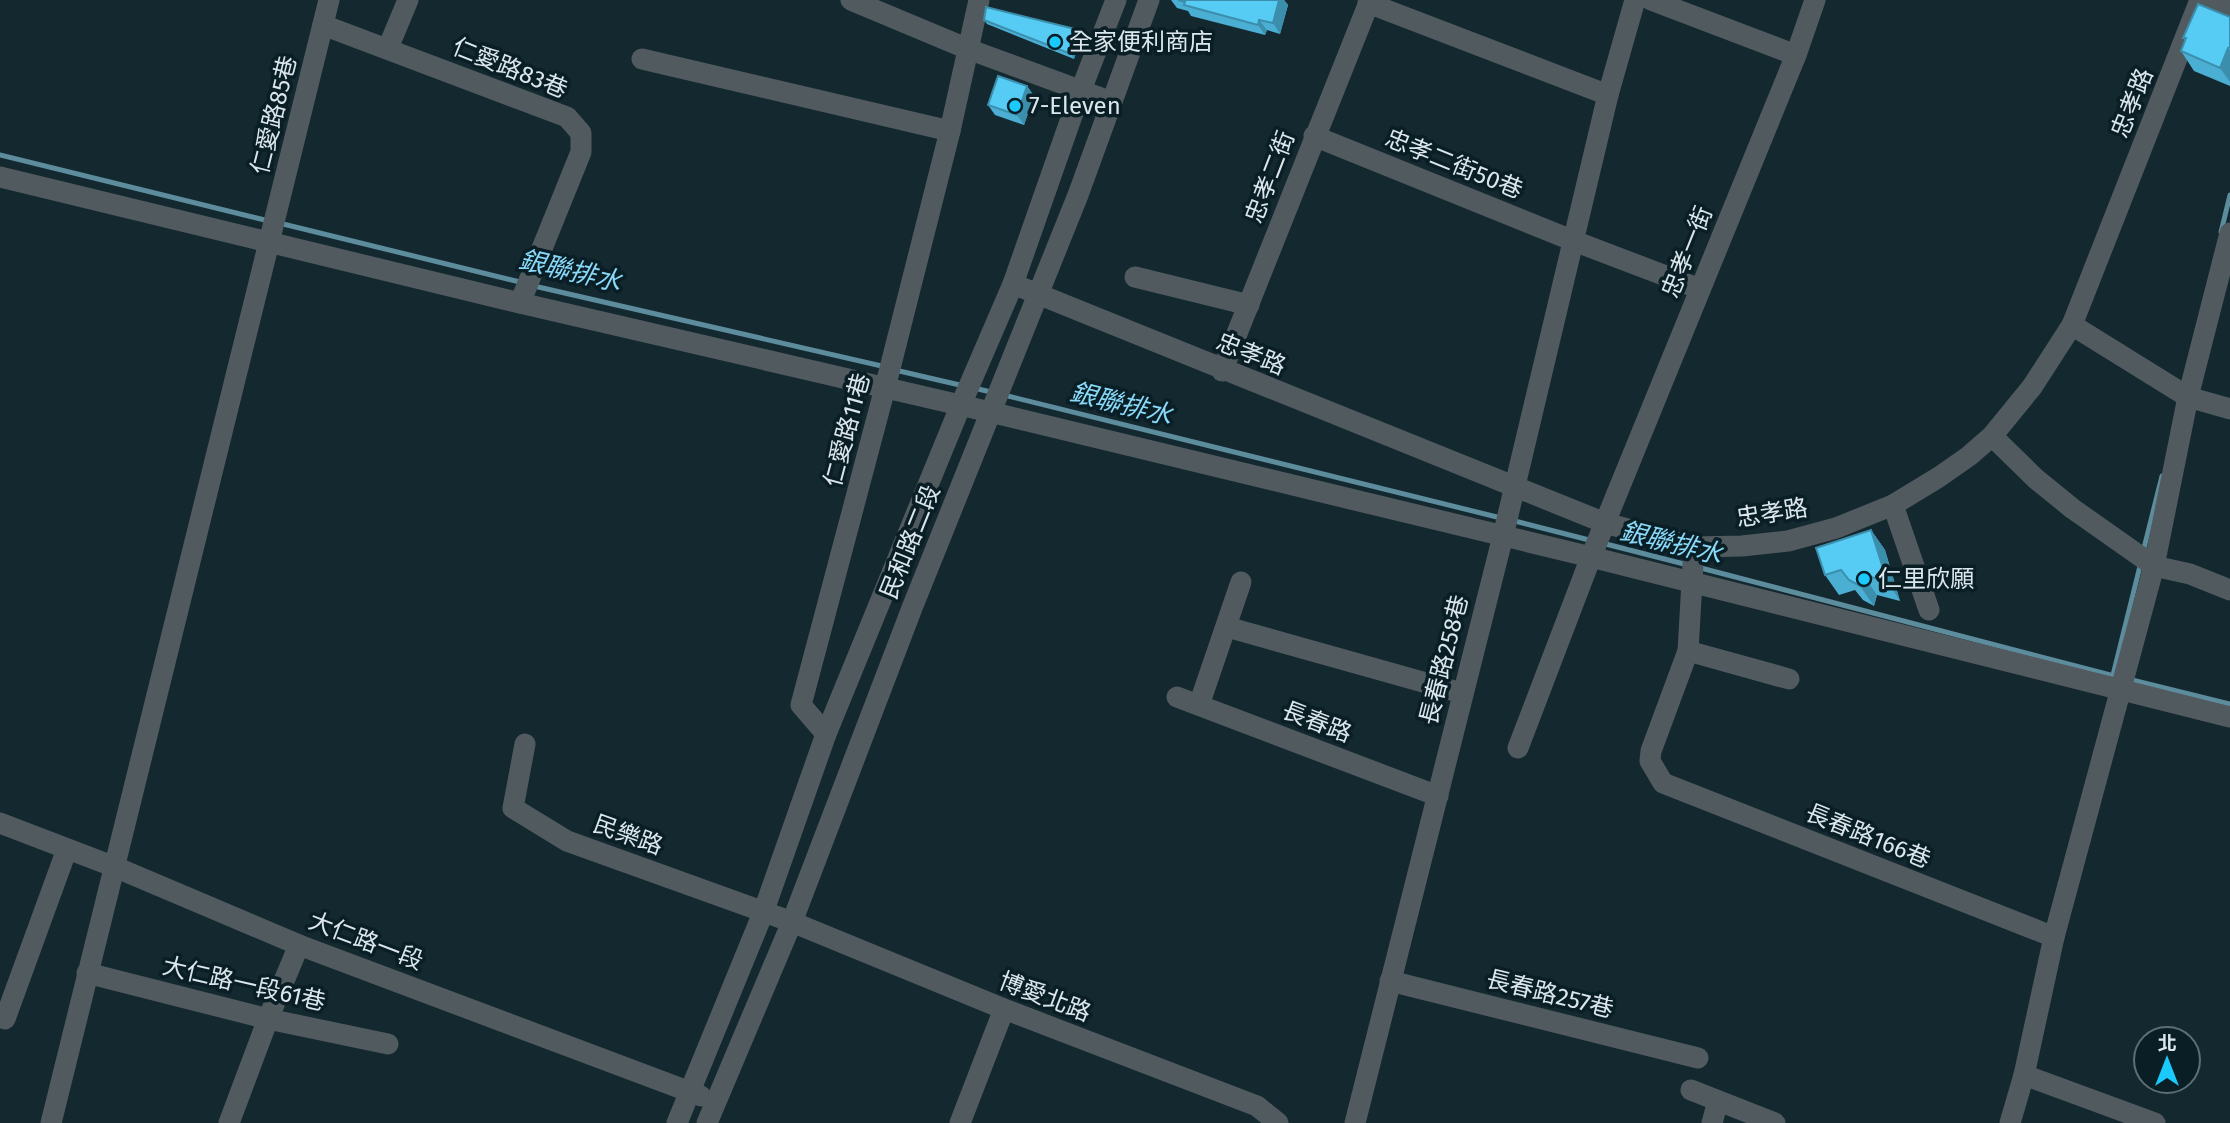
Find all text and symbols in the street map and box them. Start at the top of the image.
place label: 全家便利商店 [1069,28,1213,56]
street label: 仁愛路83巷 [449,32,571,104]
marker: 全家便利商店 [1047,34,1063,50]
street label: 仁愛路85巷 [246,53,302,177]
street label: 忠孝路 [2106,64,2158,142]
place label: 7-Eleven [1029,92,1121,120]
marker: 7-Eleven [1007,98,1023,114]
street label: 忠孝二街50巷 [1381,124,1527,204]
street label: 忠孝二街 [1240,127,1300,227]
street label: 忠孝一街 [1656,202,1718,302]
water label: 銀聯排水 [516,244,625,298]
street label: 忠孝路 [1212,328,1290,380]
street label: 仁愛路11巷 [818,370,876,490]
water label: 銀聯排水 [1067,376,1176,432]
street label: 民和路二段 [875,481,945,603]
street label: 忠孝路 [1734,494,1810,532]
water label: 銀聯排水 [1617,515,1726,571]
place label: 仁里欣願 [1878,565,1974,593]
marker: 仁里欣願 [1856,571,1872,587]
street label: 長春路258巷 [1414,592,1474,728]
street label: 長春路 [1278,696,1356,748]
street label: 長春路166巷 [1802,798,1934,874]
street label: 民樂路 [589,810,667,860]
street label: 大仁路一段 [305,906,427,976]
street label: 大仁路一段61巷 [160,952,328,1016]
street label: 長春路257巷 [1484,965,1616,1023]
street label: 博愛北路 [995,967,1095,1027]
north arrow [2132,1025,2202,1095]
text: 北 [2157,1032,2177,1055]

